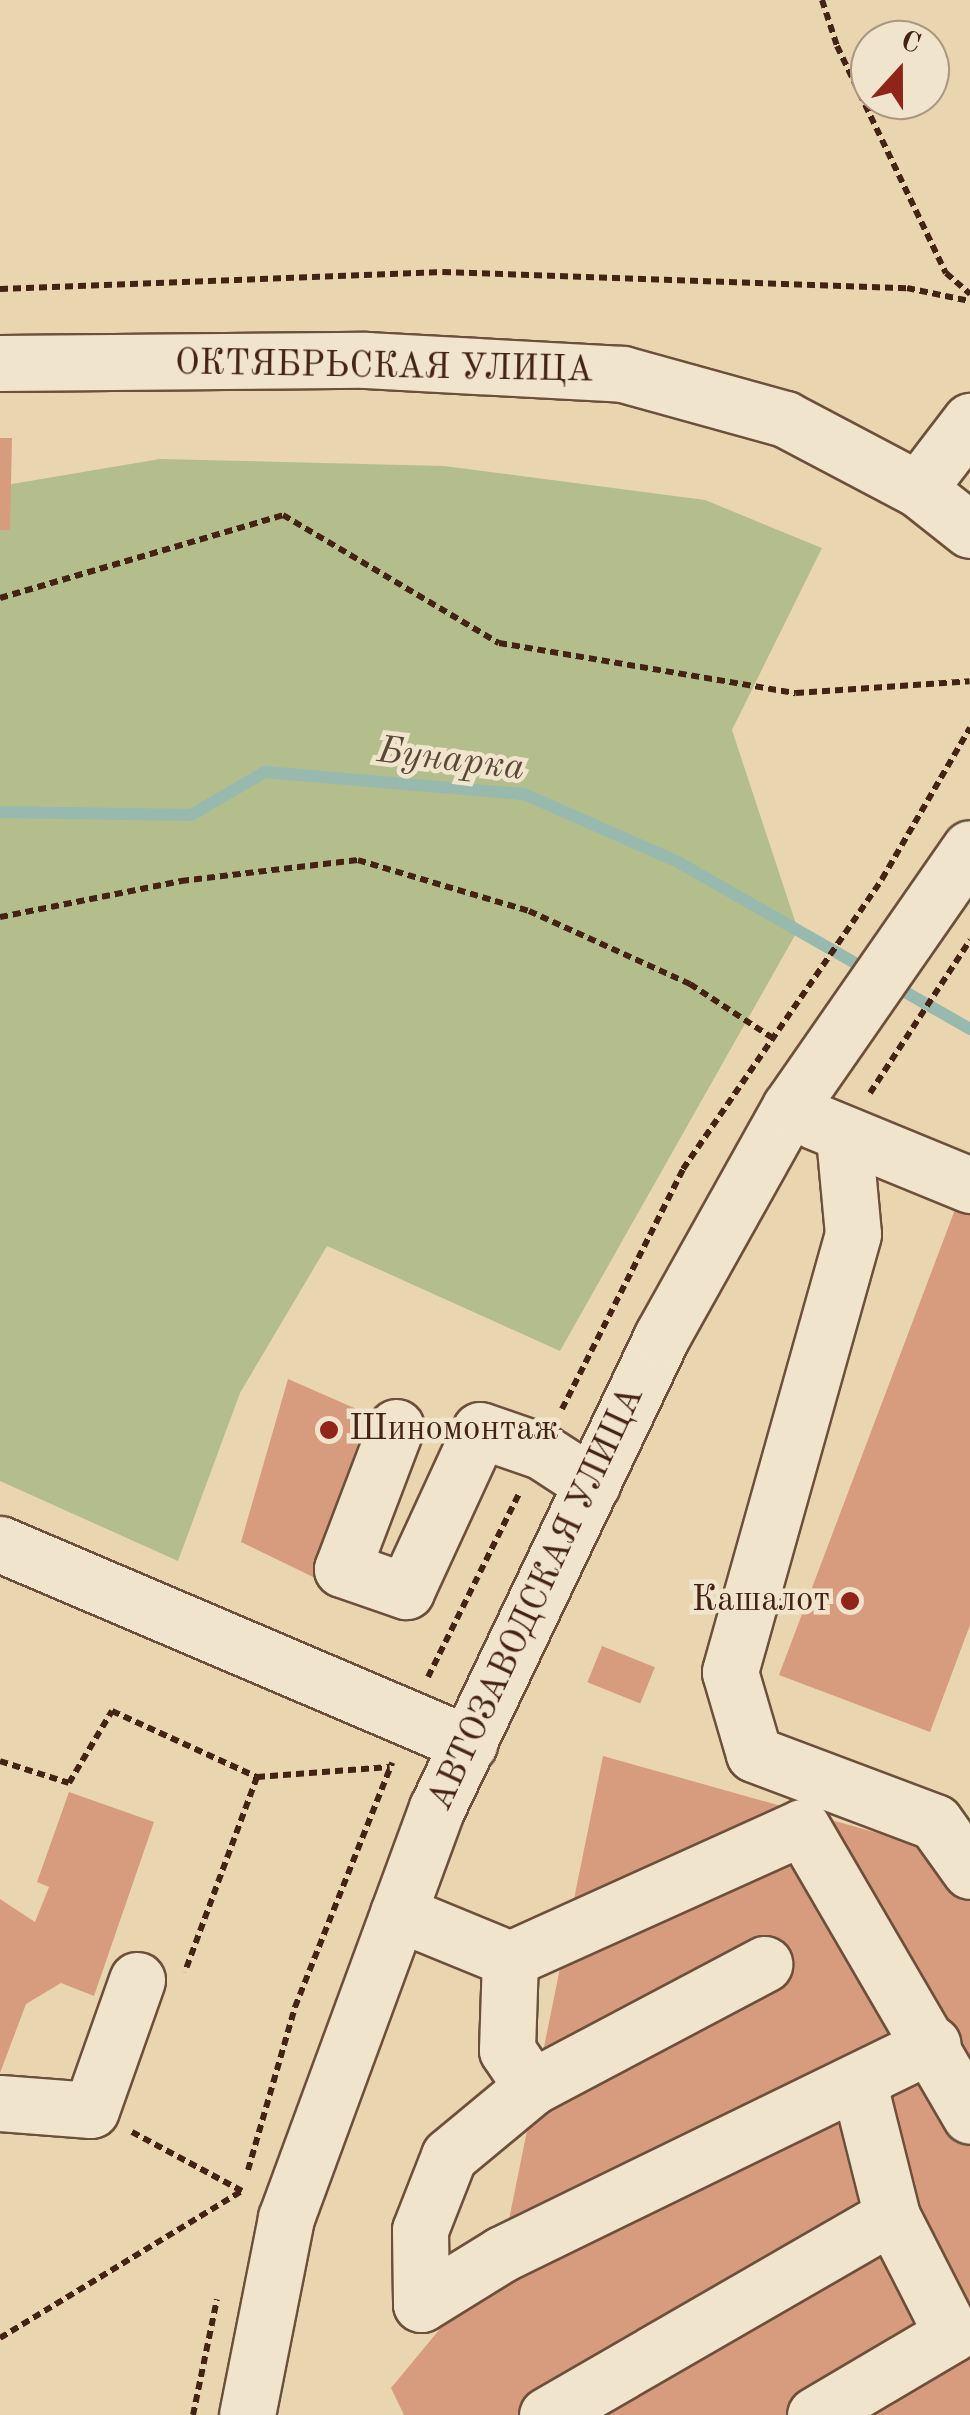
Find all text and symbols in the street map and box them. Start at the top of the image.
north arrow [850,20,950,120]
text: С [896,27,924,60]
street label: ОКТЯБРЬСКАЯ УЛИЦА [175,343,593,393]
water label: Бунарка [375,729,527,793]
street label: АВТОЗАВОДСКАЯ УЛИЦА [420,1380,654,1818]
place label: Шиномонтаж [349,1409,559,1451]
marker: Шиномонтаж [318,1419,340,1441]
place label: Кашалот [692,1580,830,1622]
marker: Кашалот [839,1590,861,1612]

